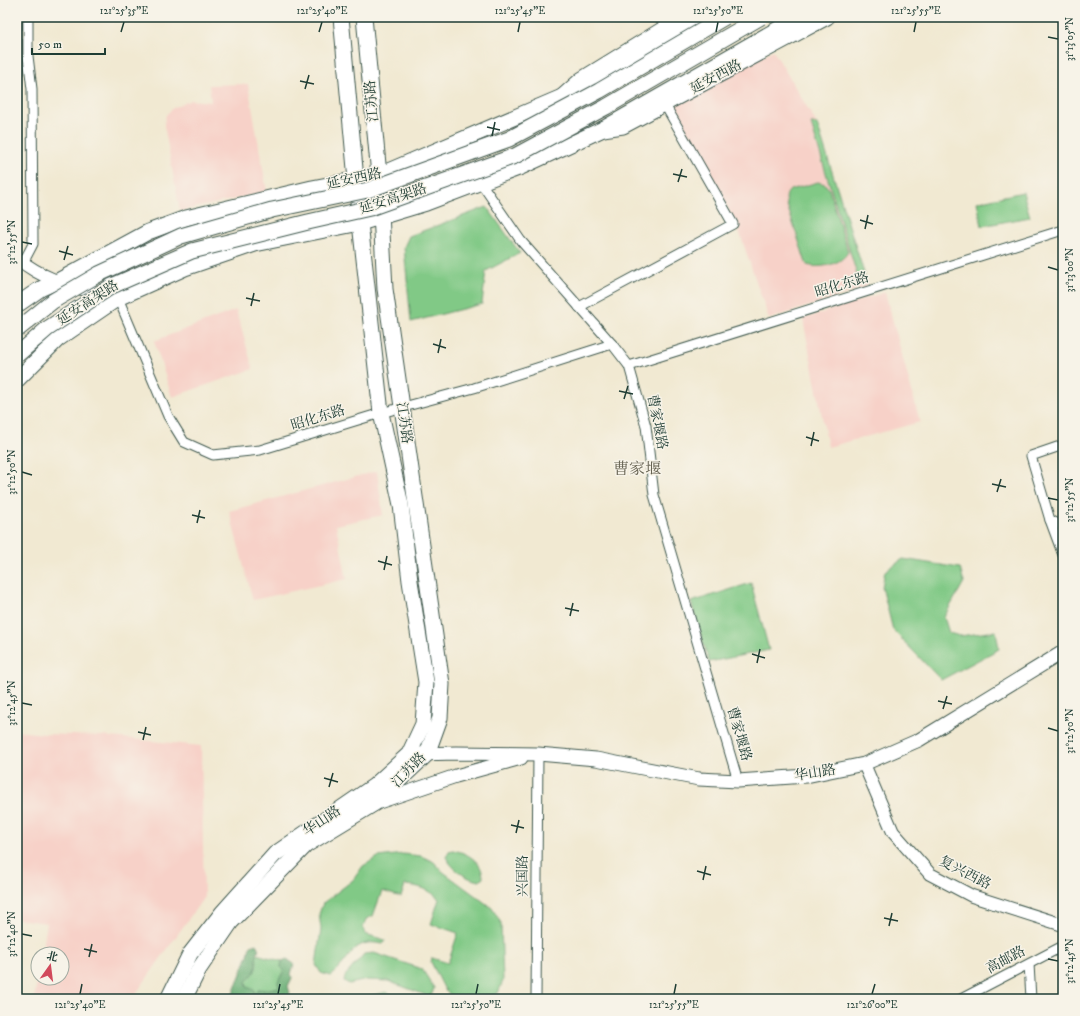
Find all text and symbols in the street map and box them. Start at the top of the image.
text: 121°25'35"E [100,5,148,17]
text: 121°25'40"E [296,5,348,17]
text: 121°25'45"E [495,5,545,17]
text: 121°25'50"E [693,5,743,17]
text: 121°25'55"E [891,5,941,17]
text: 31°13'05"N [1064,17,1076,61]
scale bar [32,30,105,56]
text: 50 m [38,37,62,52]
street label: 延安西路 [687,56,745,98]
street label: 江苏路 [361,79,383,123]
street label: 延安西路 [325,164,383,194]
street label: 延安高架路 [357,180,429,218]
text: 31°12'55"N [6,220,18,264]
text: 31°13'00"N [1064,248,1076,292]
street label: 昭化东路 [813,268,871,302]
street label: 延安高架路 [54,276,122,330]
street label: 曹家堰路 [643,393,671,451]
street label: 昭化东路 [289,401,347,435]
street label: 江苏路 [392,401,416,445]
text: 31°12'50"N [6,449,18,495]
district label: 曹家堰 [613,459,661,479]
text: 31°12'55"N [1064,478,1076,522]
text: 31°12'45"N [6,680,18,726]
street label: 曹家堰路 [723,705,755,763]
text: 31°12'50"N [1064,708,1076,754]
street label: 江苏路 [388,749,430,791]
street label: 华山路 [793,761,837,785]
street label: 华山路 [300,802,344,840]
street label: 复兴西路 [936,852,994,894]
street label: 兴国路 [514,855,532,897]
text: 31°12'40"N [6,911,18,957]
text: 31°12'45"N [1064,938,1076,984]
street label: 高邮路 [983,942,1029,978]
north arrow [30,946,70,986]
text: 北 [45,949,59,965]
text: 121°25'40"E [54,999,106,1011]
text: 121°25'45"E [253,999,303,1011]
text: 121°25'50"E [451,999,501,1011]
text: 121°25'55"E [649,999,699,1011]
text: 121°26'00"E [847,999,897,1011]

